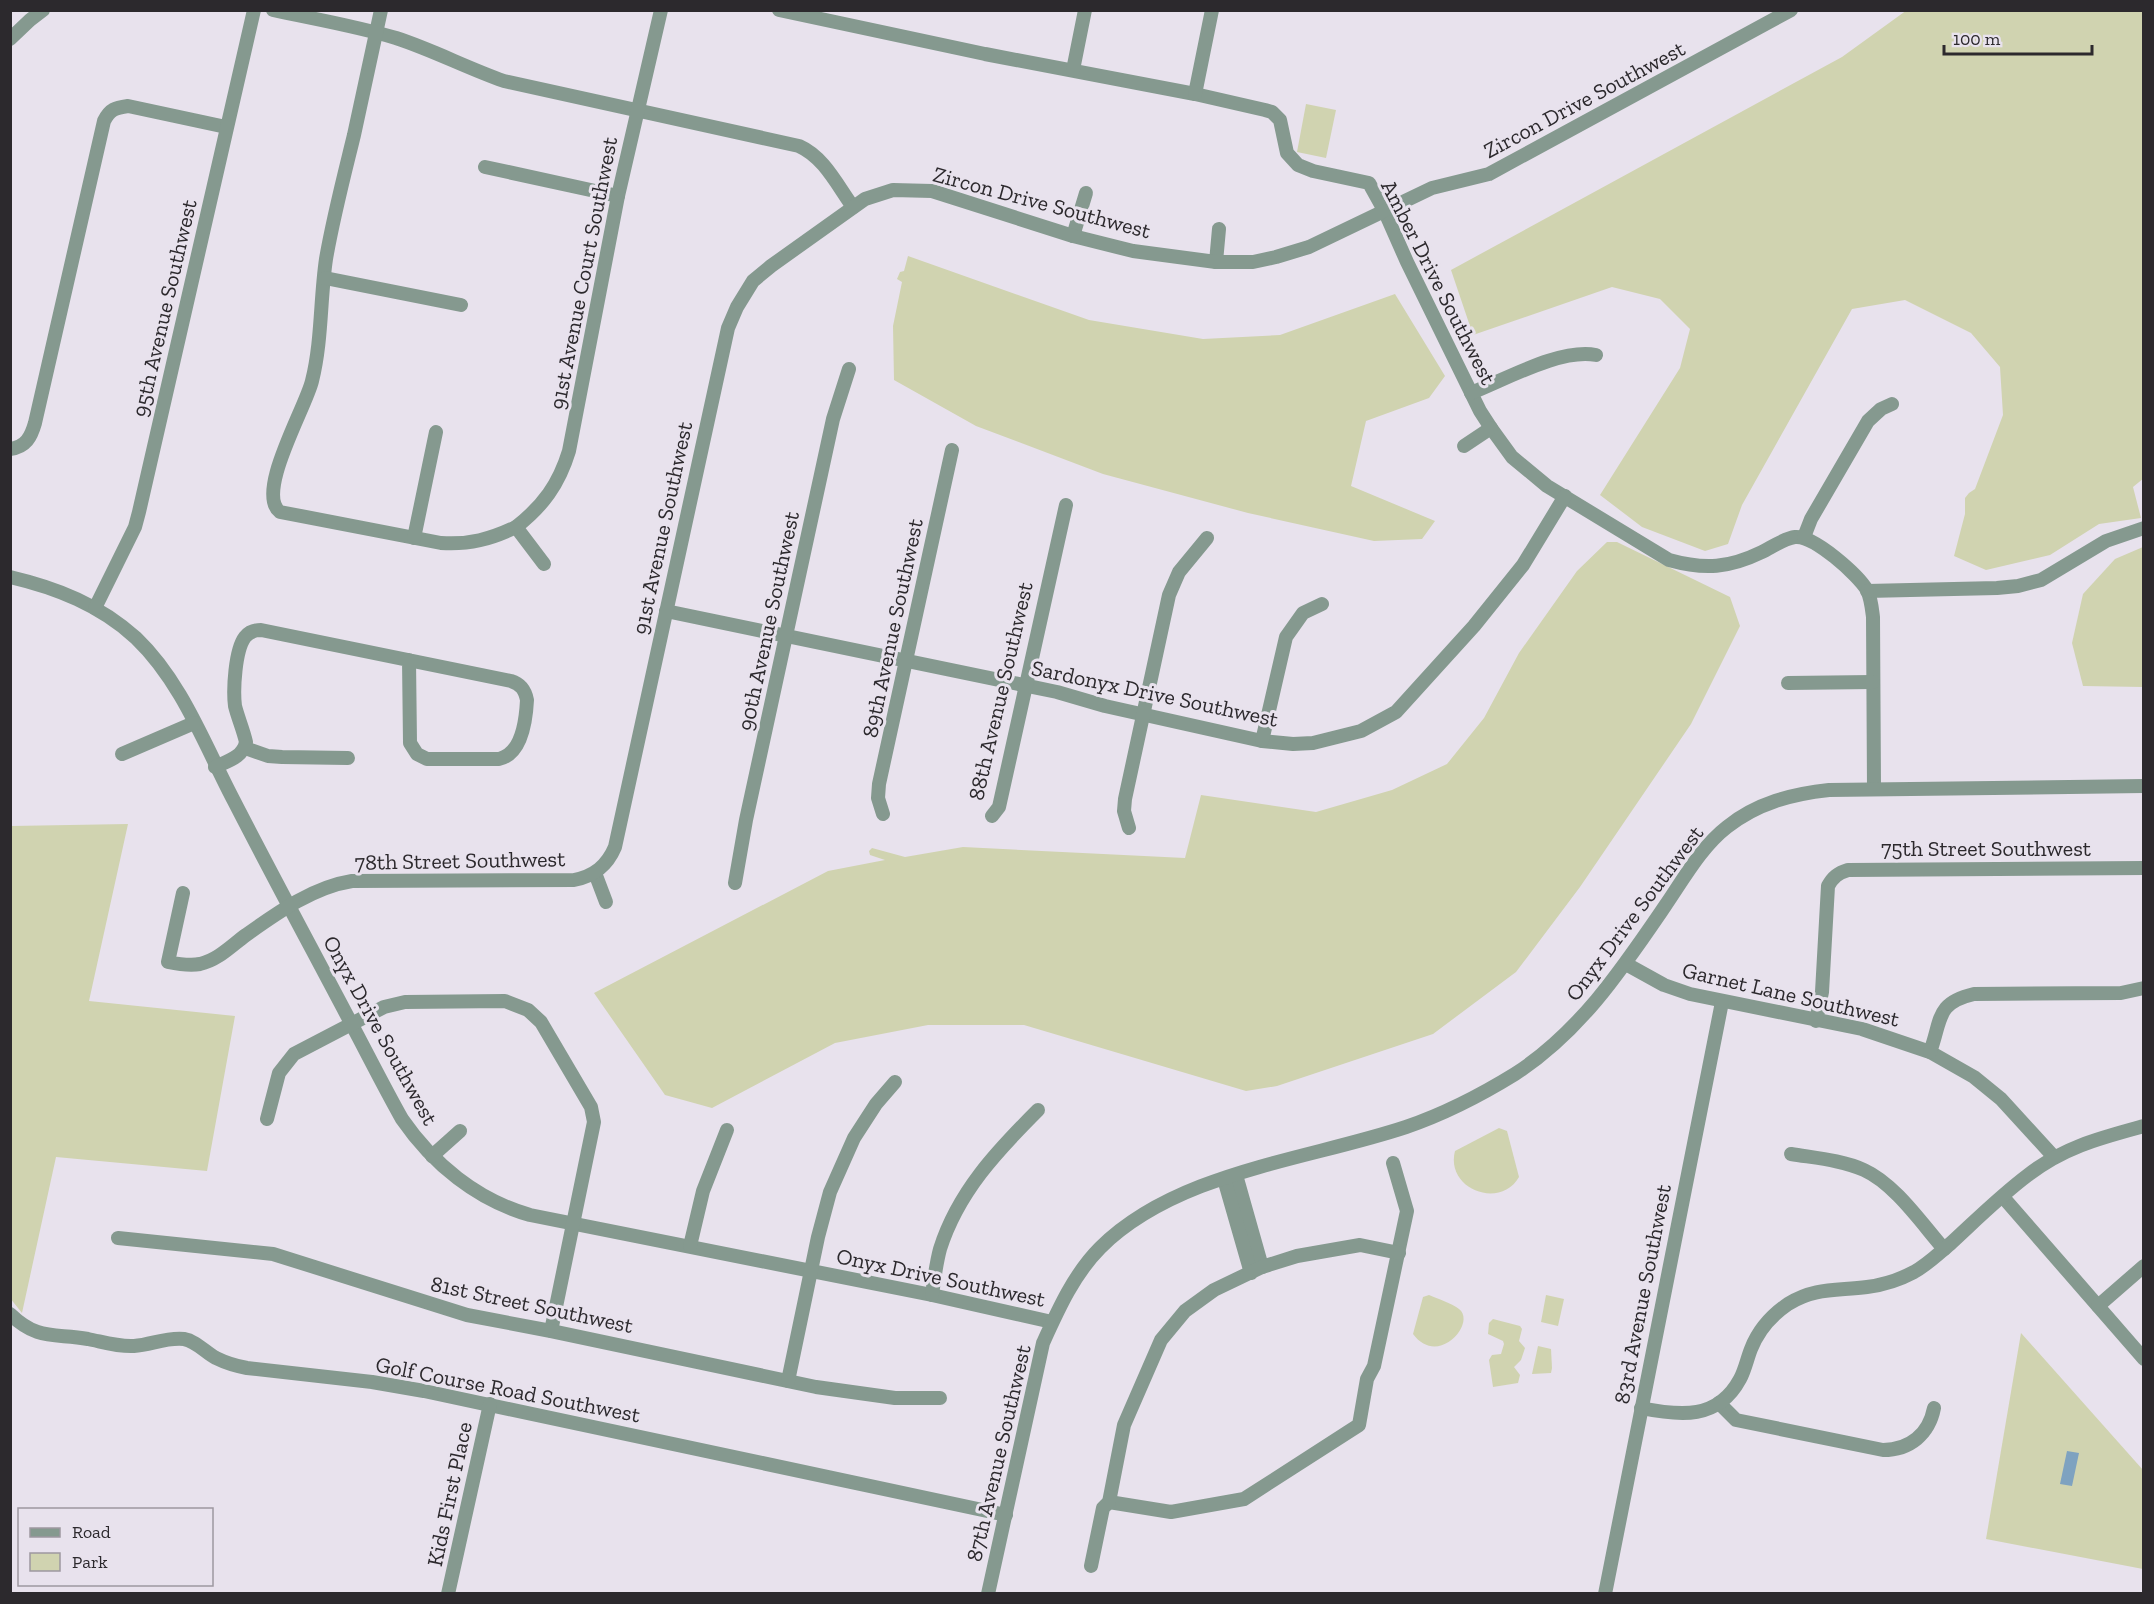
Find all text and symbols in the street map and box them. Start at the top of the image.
scale bar [1944,18,2092,56]
text: 100 m [1953,28,2001,50]
street label: Zircon Drive Southwest [1479,35,1690,164]
street label: 91st Avenue Court Southwest [544,134,623,412]
street label: Zircon Drive Southwest [930,160,1154,245]
street label: Amber Drive Southwest [1375,175,1502,390]
street label: 95th Avenue Southwest [126,196,203,420]
street label: 91st Avenue Southwest [627,418,698,637]
street label: 90th Avenue Southwest [732,508,805,733]
street label: 89th Avenue Southwest [856,515,929,740]
street label: 88th Avenue Southwest [962,579,1039,803]
street label: Sardonyx Drive Southwest [1029,654,1282,733]
street label: Onyx Drive Southwest [1560,820,1710,1006]
street label: 75th Street Southwest [1881,835,2092,862]
street label: 78th Street Southwest [354,845,566,876]
street label: Onyx Drive Southwest [317,931,444,1131]
street label: Garnet Lane Southwest [1680,956,1903,1033]
street label: 83rd Avenue Southwest [1608,1181,1677,1406]
street label: Onyx Drive Southwest [834,1242,1049,1313]
street label: 81st Street Southwest [428,1270,636,1339]
street label: 87th Avenue Southwest [960,1341,1037,1564]
street label: Golf Course Road Southwest [373,1351,643,1429]
street label: Kids First Place [421,1419,478,1569]
legend [18,1508,213,1586]
text: Road [72,1521,111,1543]
text: Park [72,1551,108,1573]

